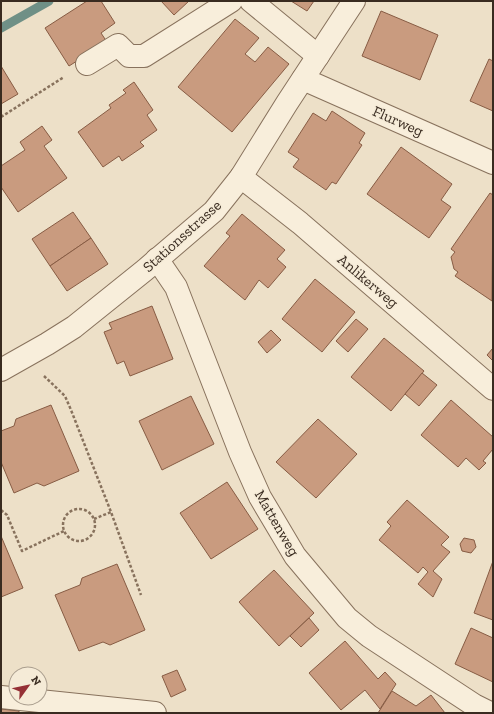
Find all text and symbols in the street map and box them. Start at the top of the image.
street label: Flurweg [370,102,426,140]
street label: Stationsstrasse [139,196,225,276]
street label: Anlikerweg [334,250,402,312]
street label: Mattenweg [251,487,303,559]
north arrow [8,666,48,706]
text: N [28,674,44,688]

